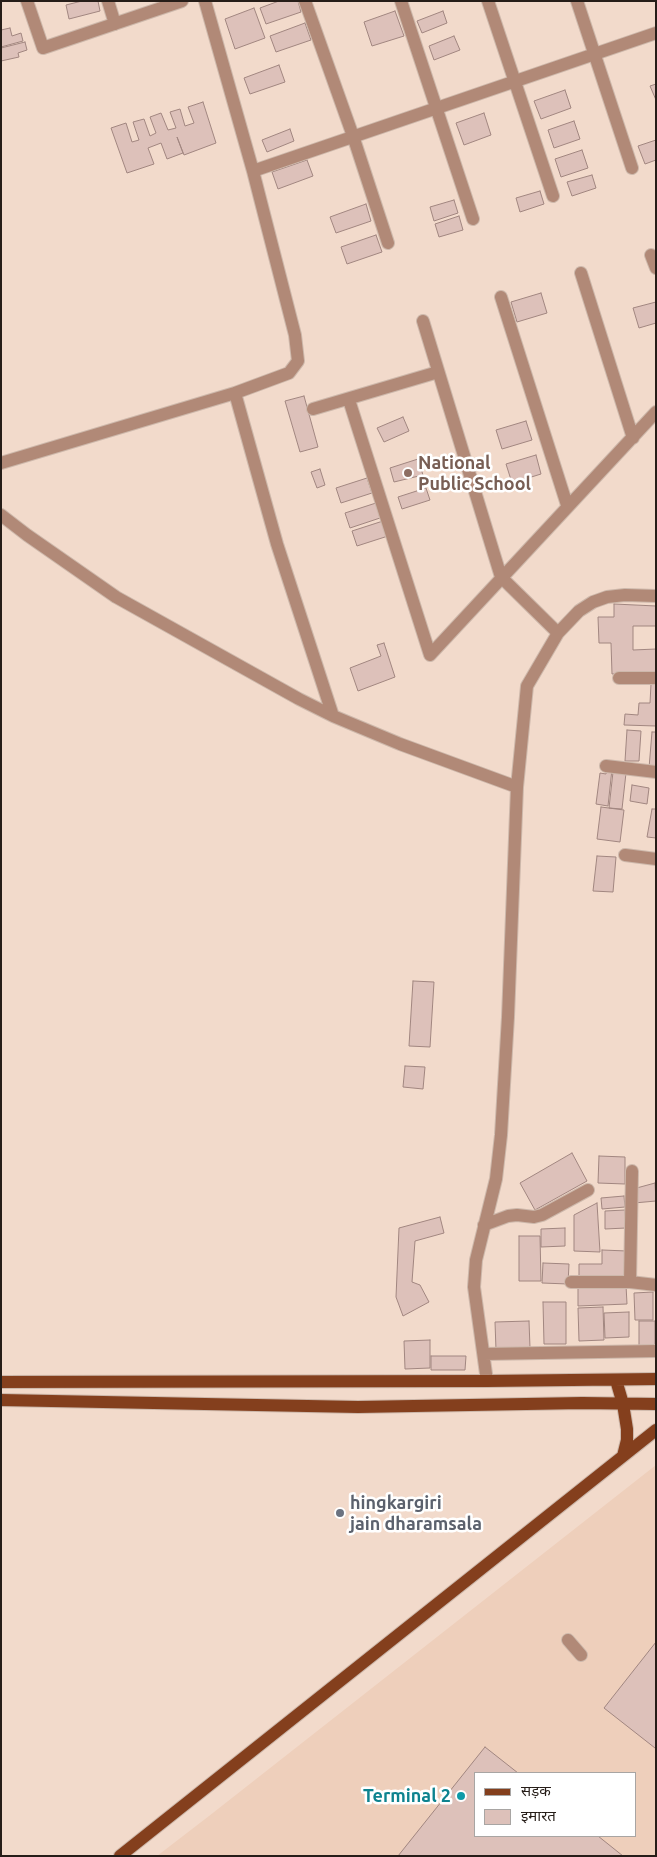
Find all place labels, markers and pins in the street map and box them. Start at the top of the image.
place label: National Public School [418,452,531,494]
marker: National Public School [402,467,414,479]
place label: hingkargiri jain dharamsala [350,1492,482,1535]
marker: hingkargiri jain dharamsala [334,1507,346,1519]
place label: Terminal 2 [363,1785,451,1807]
marker: Terminal 2 [455,1790,467,1802]

